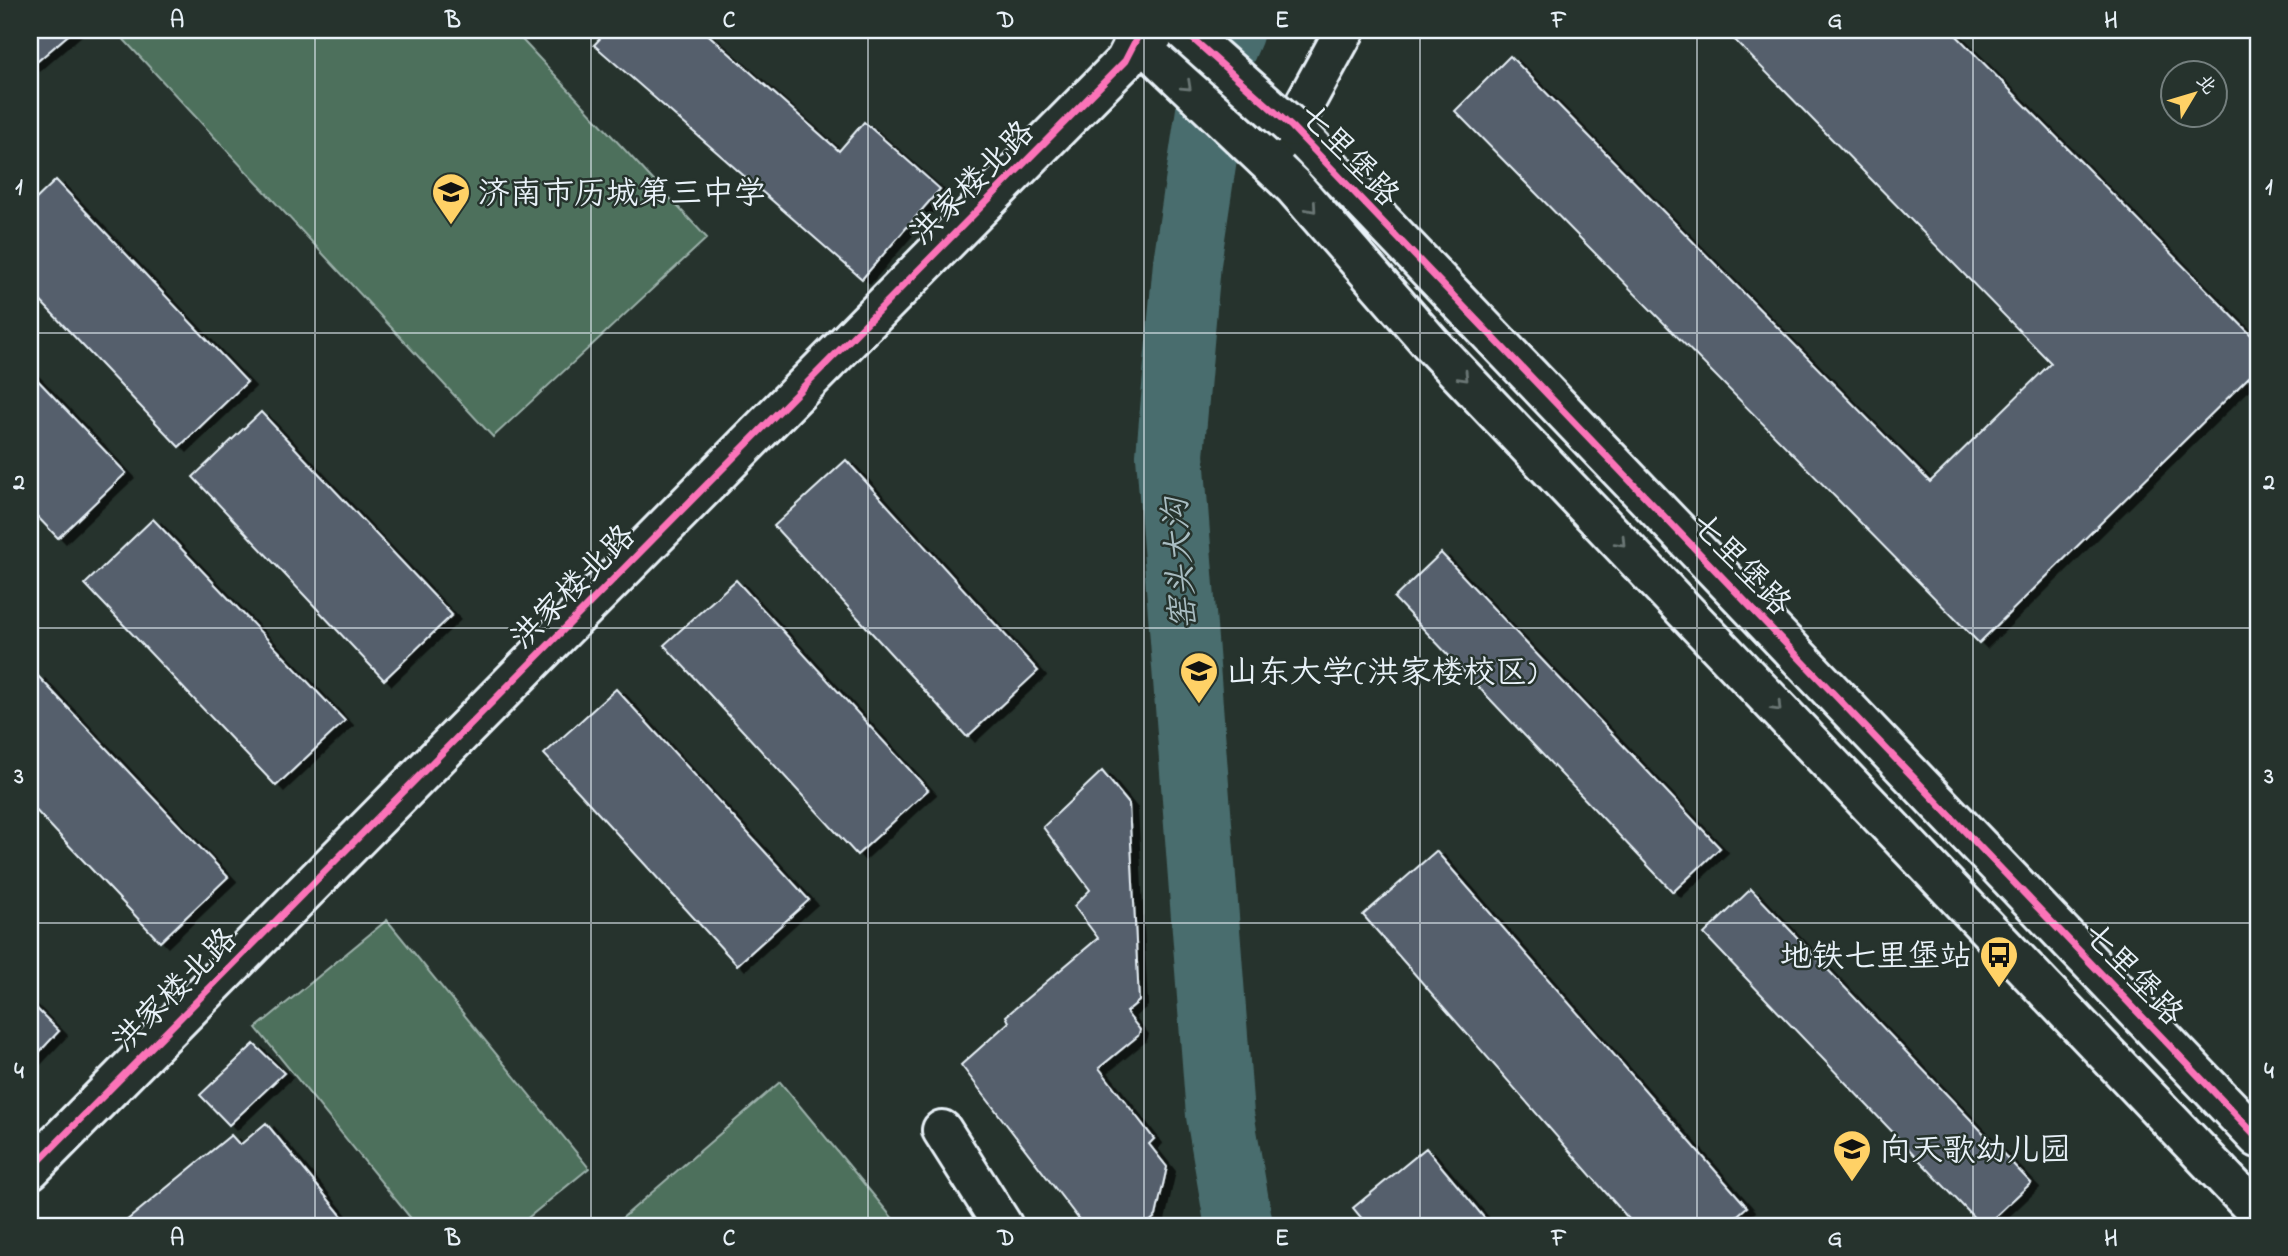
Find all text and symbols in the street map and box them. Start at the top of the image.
text: A [170,5,184,38]
text: B [444,5,461,38]
text: C [723,5,736,38]
text: D [997,5,1014,38]
text: E [1275,5,1289,38]
text: F [1551,5,1567,38]
text: G [1828,5,1842,38]
text: H [2104,5,2118,38]
north arrow [2158,60,2228,130]
text: 北 [2189,69,2222,101]
one-way arrow [1179,77,1192,90]
street label: 七里堡路 [1286,94,1409,219]
street label: 洪家楼北路 [900,111,1047,258]
school or university icon: 济南市历城第三中学 [430,171,472,226]
text: 1 [15,172,23,205]
place label: 济南市历城第三中学 [478,172,766,219]
text: 1 [2265,172,2273,205]
one-way arrow [1304,200,1316,213]
one-way arrow [1455,369,1468,382]
text: 2 [12,467,25,500]
text: 2 [2262,467,2275,500]
water label: 窑头大沟 [1153,493,1211,631]
street label: 七里堡路 [1678,503,1801,628]
street label: 洪家楼北路 [501,515,648,662]
one-way arrow [1612,534,1625,547]
school or university icon: 山东大学(洪家楼校区) [1178,650,1220,705]
place label: 山东大学(洪家楼校区) [1226,651,1537,698]
one-way arrow [1768,699,1781,712]
text: 3 [13,761,24,794]
text: 3 [2263,761,2274,794]
street label: 七里堡路 [2070,913,2193,1038]
street label: 洪家楼北路 [103,918,250,1065]
bus stop icon: 地铁七里堡站 [1978,934,2020,989]
place label: 地铁七里堡站 [1780,935,1972,982]
text: 4 [14,1056,24,1089]
text: 4 [2264,1056,2274,1089]
school or university icon: 向天歌幼儿园 [1831,1128,1873,1183]
place label: 向天歌幼儿园 [1879,1129,2071,1176]
text: A [170,1223,184,1256]
text: B [444,1223,461,1256]
text: C [723,1223,736,1256]
text: D [997,1223,1014,1256]
text: E [1275,1223,1289,1256]
text: F [1551,1223,1567,1256]
text: G [1828,1223,1842,1256]
text: H [2104,1223,2118,1256]

